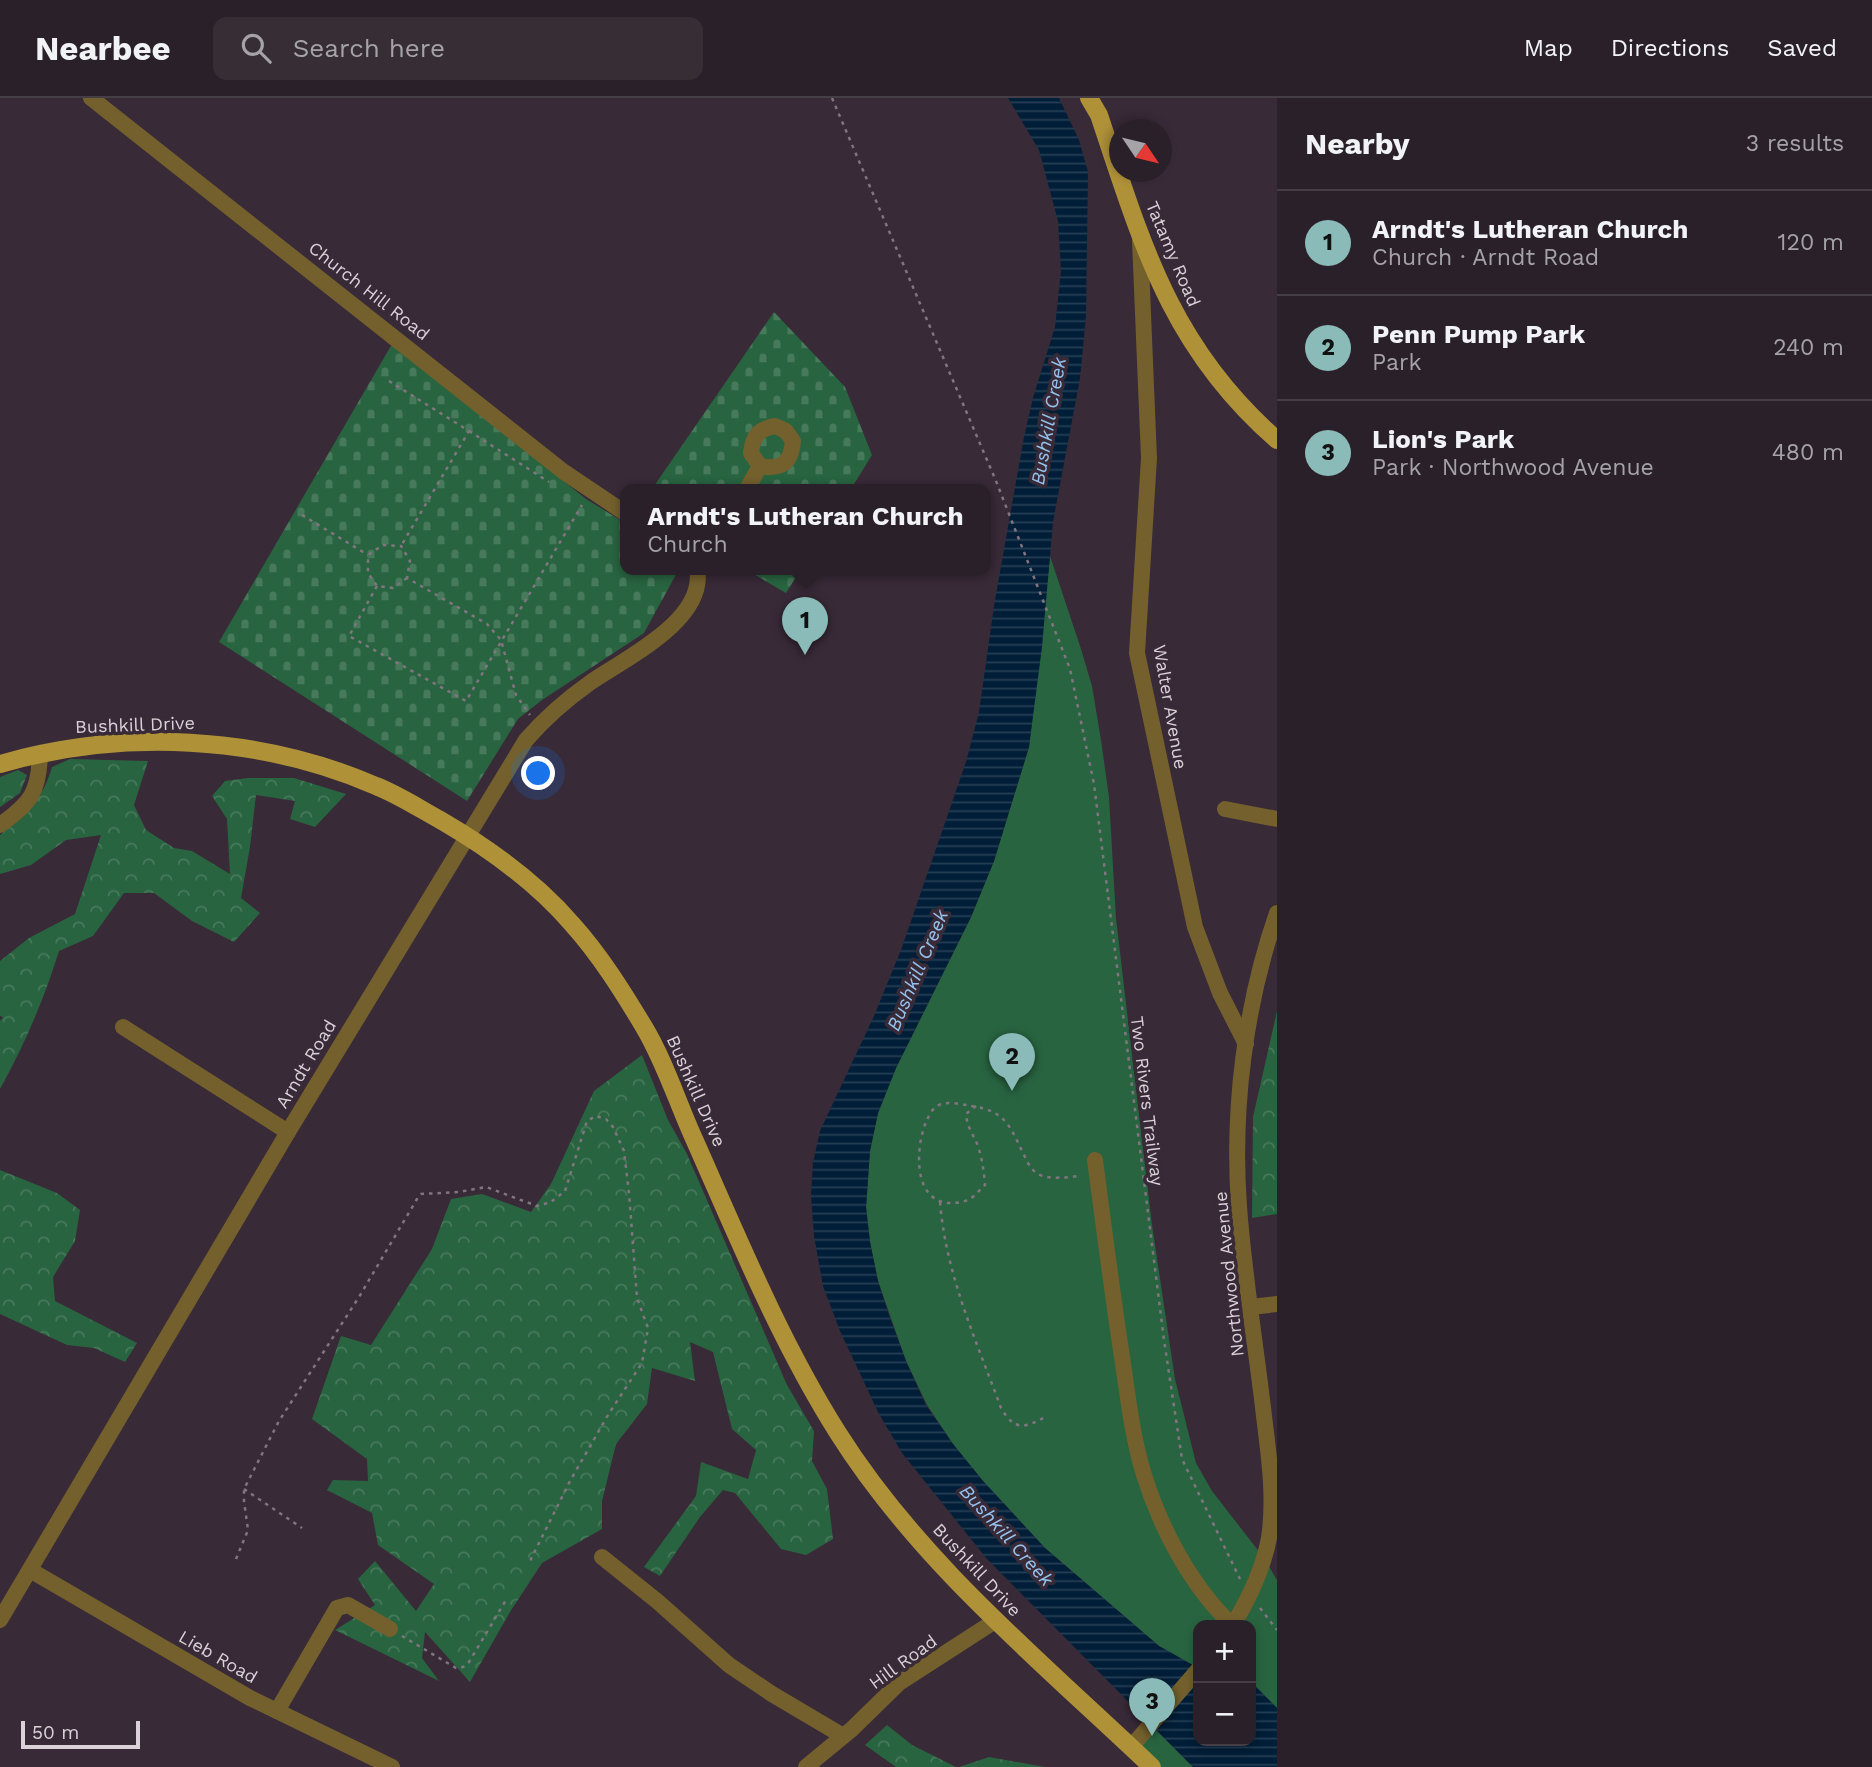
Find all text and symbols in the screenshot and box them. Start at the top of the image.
search box [213,17,703,80]
text: Nearbee [35,29,171,68]
icon: search [237,29,275,67]
text: Search here [293,33,445,63]
text: Map [1524,34,1573,62]
text: Directions [1611,34,1729,62]
text: Saved [1767,34,1837,62]
north arrow [1109,119,1172,182]
text: Nearby [1305,126,1410,161]
text: 3 results [1746,130,1844,157]
street label: Tatamy Road [1142,198,1205,310]
text: Arndt's Lutheran Church [1372,214,1688,244]
text: 1 [1323,229,1333,256]
text: 120 m [1778,229,1844,256]
street label: Church Hill Road [305,237,434,344]
text: Church · Arndt Road [1372,244,1599,271]
text: Penn Pump Park [1372,319,1585,349]
text: 2 [1321,334,1335,361]
text: 240 m [1773,334,1844,361]
text: Park [1372,349,1421,376]
water label: Bushkill Creek [1026,355,1071,487]
text: Lion's Park [1372,424,1514,454]
text: 3 [1321,439,1335,466]
text: 480 m [1772,439,1844,466]
text: Park · Northwood Avenue [1372,454,1654,481]
popup [620,484,991,575]
text: Arndt's Lutheran Church [647,501,964,531]
text: Church [647,531,728,558]
pin: 1 [782,597,828,655]
street label: Walter Avenue [1149,643,1192,771]
street label: Bushkill Drive [75,712,195,737]
your location [521,756,555,790]
water label: Bushkill Creek [882,906,954,1034]
street label: Two Rivers Trailway [1127,1015,1168,1188]
street label: Arndt Road [271,1016,340,1112]
street label: Bushkill Drive [663,1032,730,1150]
pin: 2 [989,1033,1035,1091]
street label: Northwood Avenue [1209,1190,1248,1358]
water label: Bushkill Creek [955,1480,1059,1591]
street label: Bushkill Drive [929,1519,1026,1621]
map controls [1193,1620,1256,1746]
button: + [1193,1620,1256,1683]
street label: Lieb Road [175,1626,261,1687]
street label: Hill Road [865,1630,941,1693]
pin: 3 [1129,1678,1175,1736]
button: − [1193,1683,1256,1746]
scale bar [21,1718,140,1750]
text: 50 m [32,1721,79,1744]

